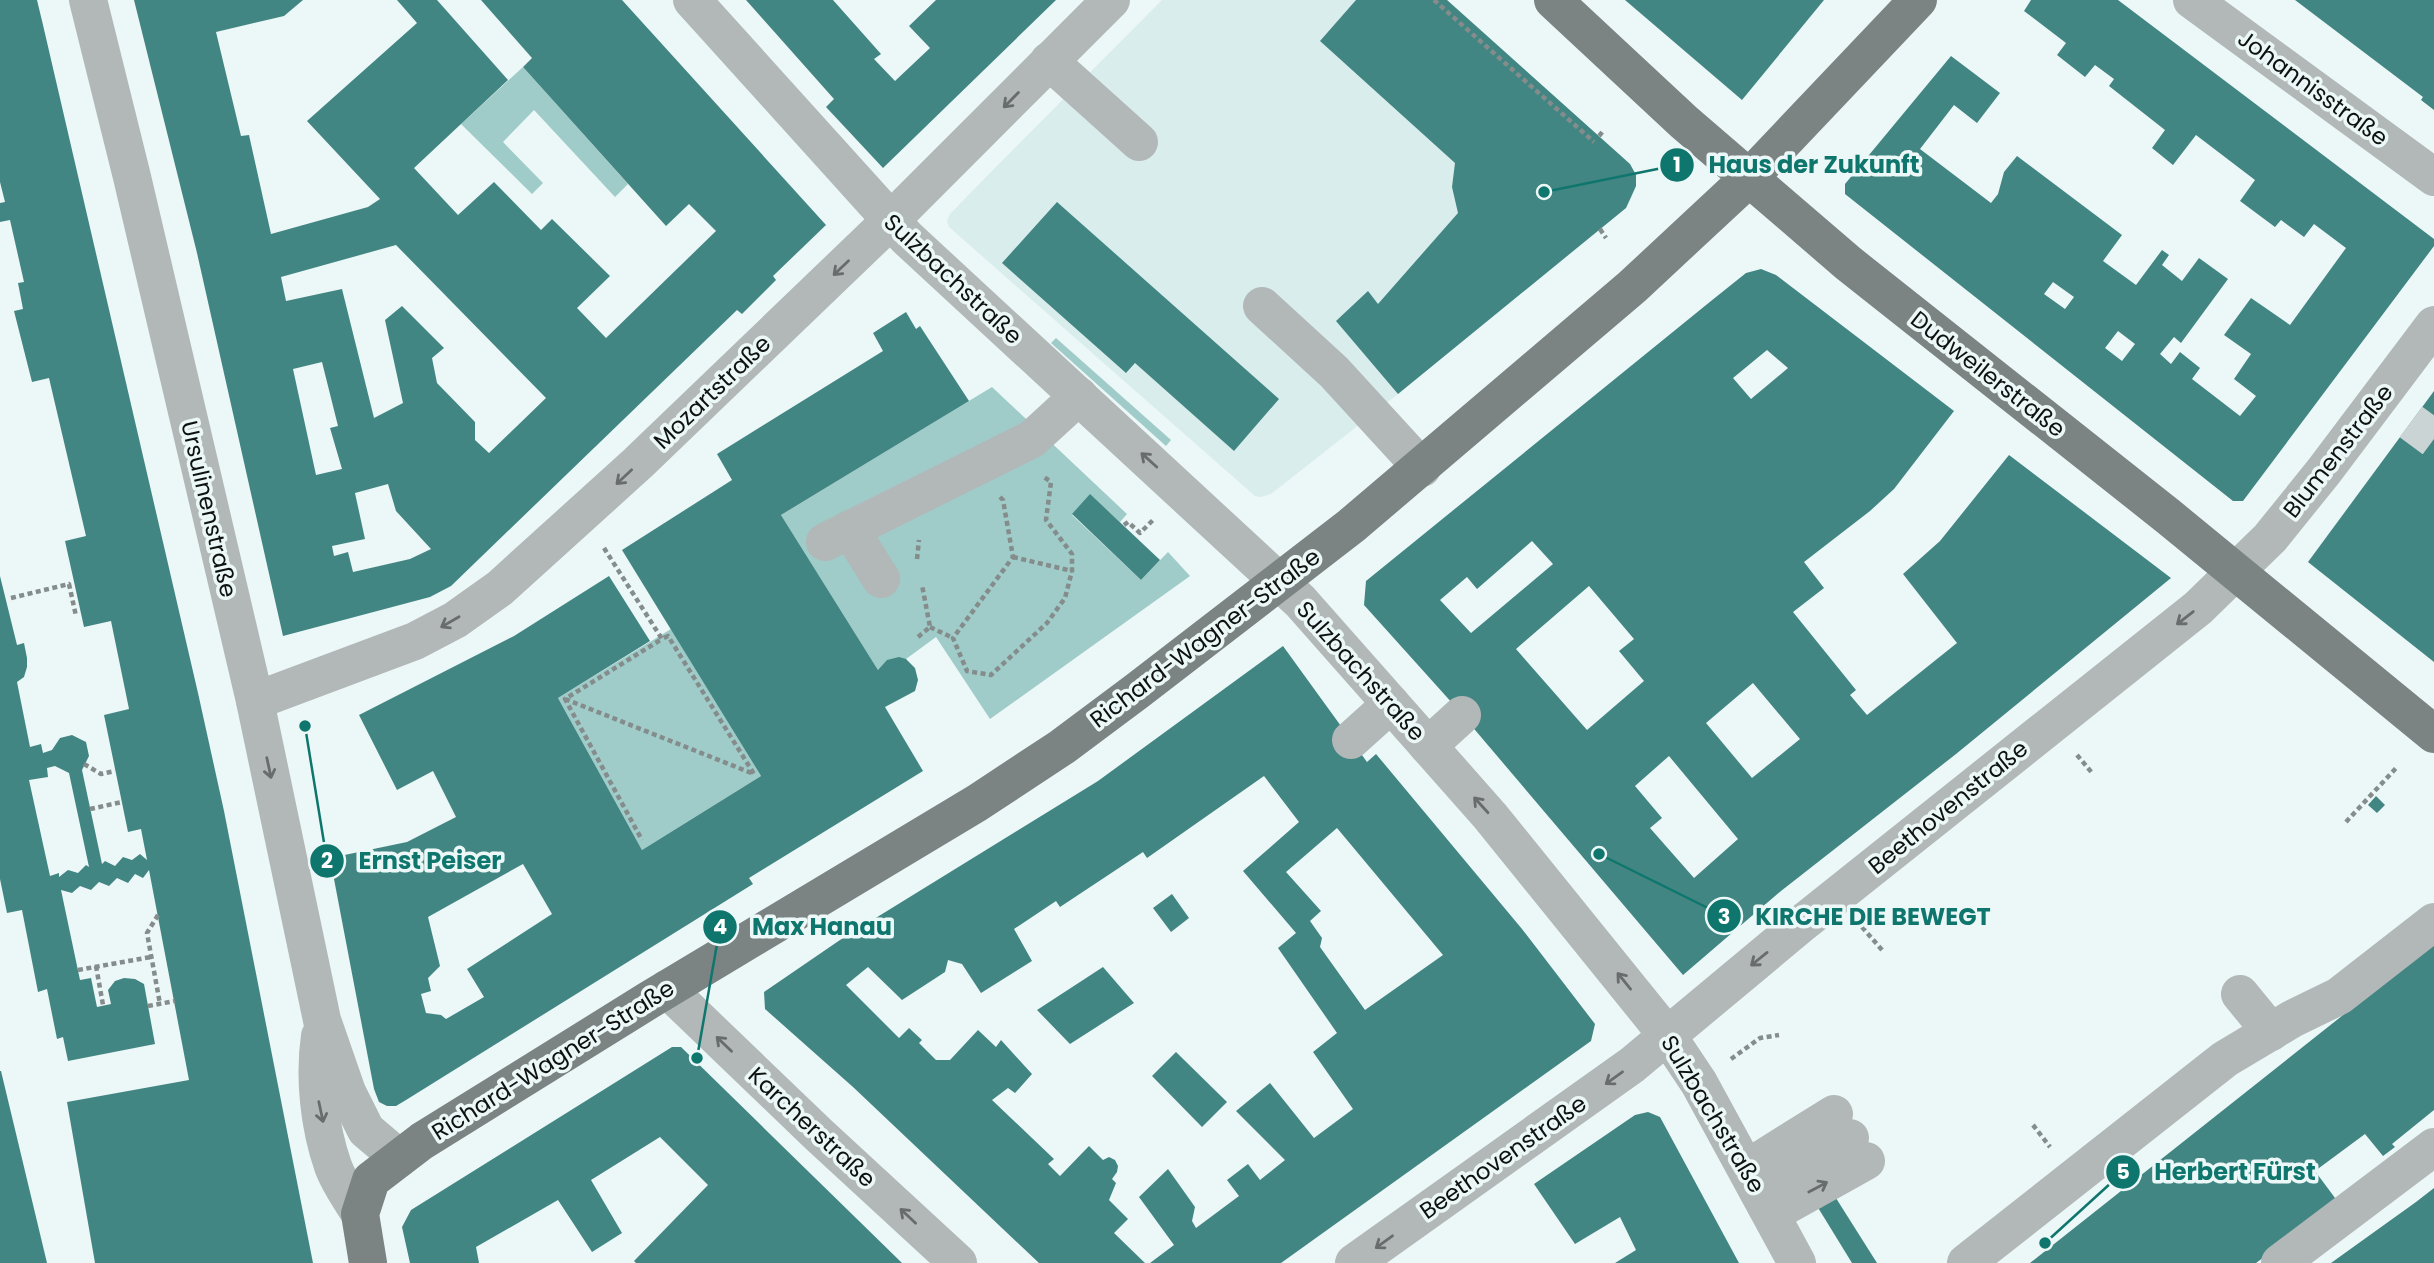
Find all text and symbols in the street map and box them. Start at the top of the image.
street label: Johannisstraße [2231,23,2395,153]
one-way arrow [1002,91,1019,108]
callout: Haus der Zukunft [1659,142,1933,187]
text: Haus der Zukunft [1709,148,1919,181]
text: 1 [1673,150,1681,179]
street label: Sulzbachstraße [877,206,1029,352]
one-way arrow [832,260,849,277]
street label: Dudweilerstraße [1904,303,2072,445]
street label: Mozartstraße [646,328,778,456]
street label: Blumenstraße [2276,377,2400,525]
street label: Ursulinenstraße [173,418,245,600]
one-way arrow [1141,451,1158,468]
one-way arrow [616,468,633,485]
street label: Richard-Wagner-Straße [1083,541,1327,735]
street label: Sulzbachstraße [1289,594,1433,748]
one-way arrow [2176,610,2194,625]
one-way arrow [440,615,460,629]
street label: Beethovenstraße [1861,733,2035,881]
one-way arrow [263,756,277,779]
one-way arrow [1472,797,1489,814]
callout: Ernst Peiser [309,838,515,883]
text: Ernst Peiser [359,844,501,877]
text: 2 [321,846,333,875]
callout: KIRCHE DIE BEWEGT [1706,894,2005,939]
text: KIRCHE DIE BEWEGT [1755,900,1991,933]
text: 3 [1718,902,1730,931]
callout: Max Hanau [703,904,906,949]
text: Max Hanau [752,910,892,943]
text: 4 [713,912,727,941]
one-way arrow [1750,952,1768,967]
street label: Richard-Wagner-Straße [426,972,680,1148]
one-way arrow [1617,973,1632,991]
street label: Sulzbachstraße [1653,1029,1773,1199]
one-way arrow [716,1036,733,1053]
street label: Karcherstraße [741,1059,883,1195]
one-way arrow [1605,1071,1624,1085]
street label: Beethovenstraße [1413,1087,1593,1227]
one-way arrow [315,1100,328,1123]
callout: Herbert Fürst [2106,1149,2330,1194]
text: Herbert Fürst [2154,1155,2316,1188]
text: 5 [2116,1157,2130,1186]
one-way arrow [1808,1180,1828,1194]
one-way arrow [900,1208,917,1225]
one-way arrow [1375,1235,1394,1249]

